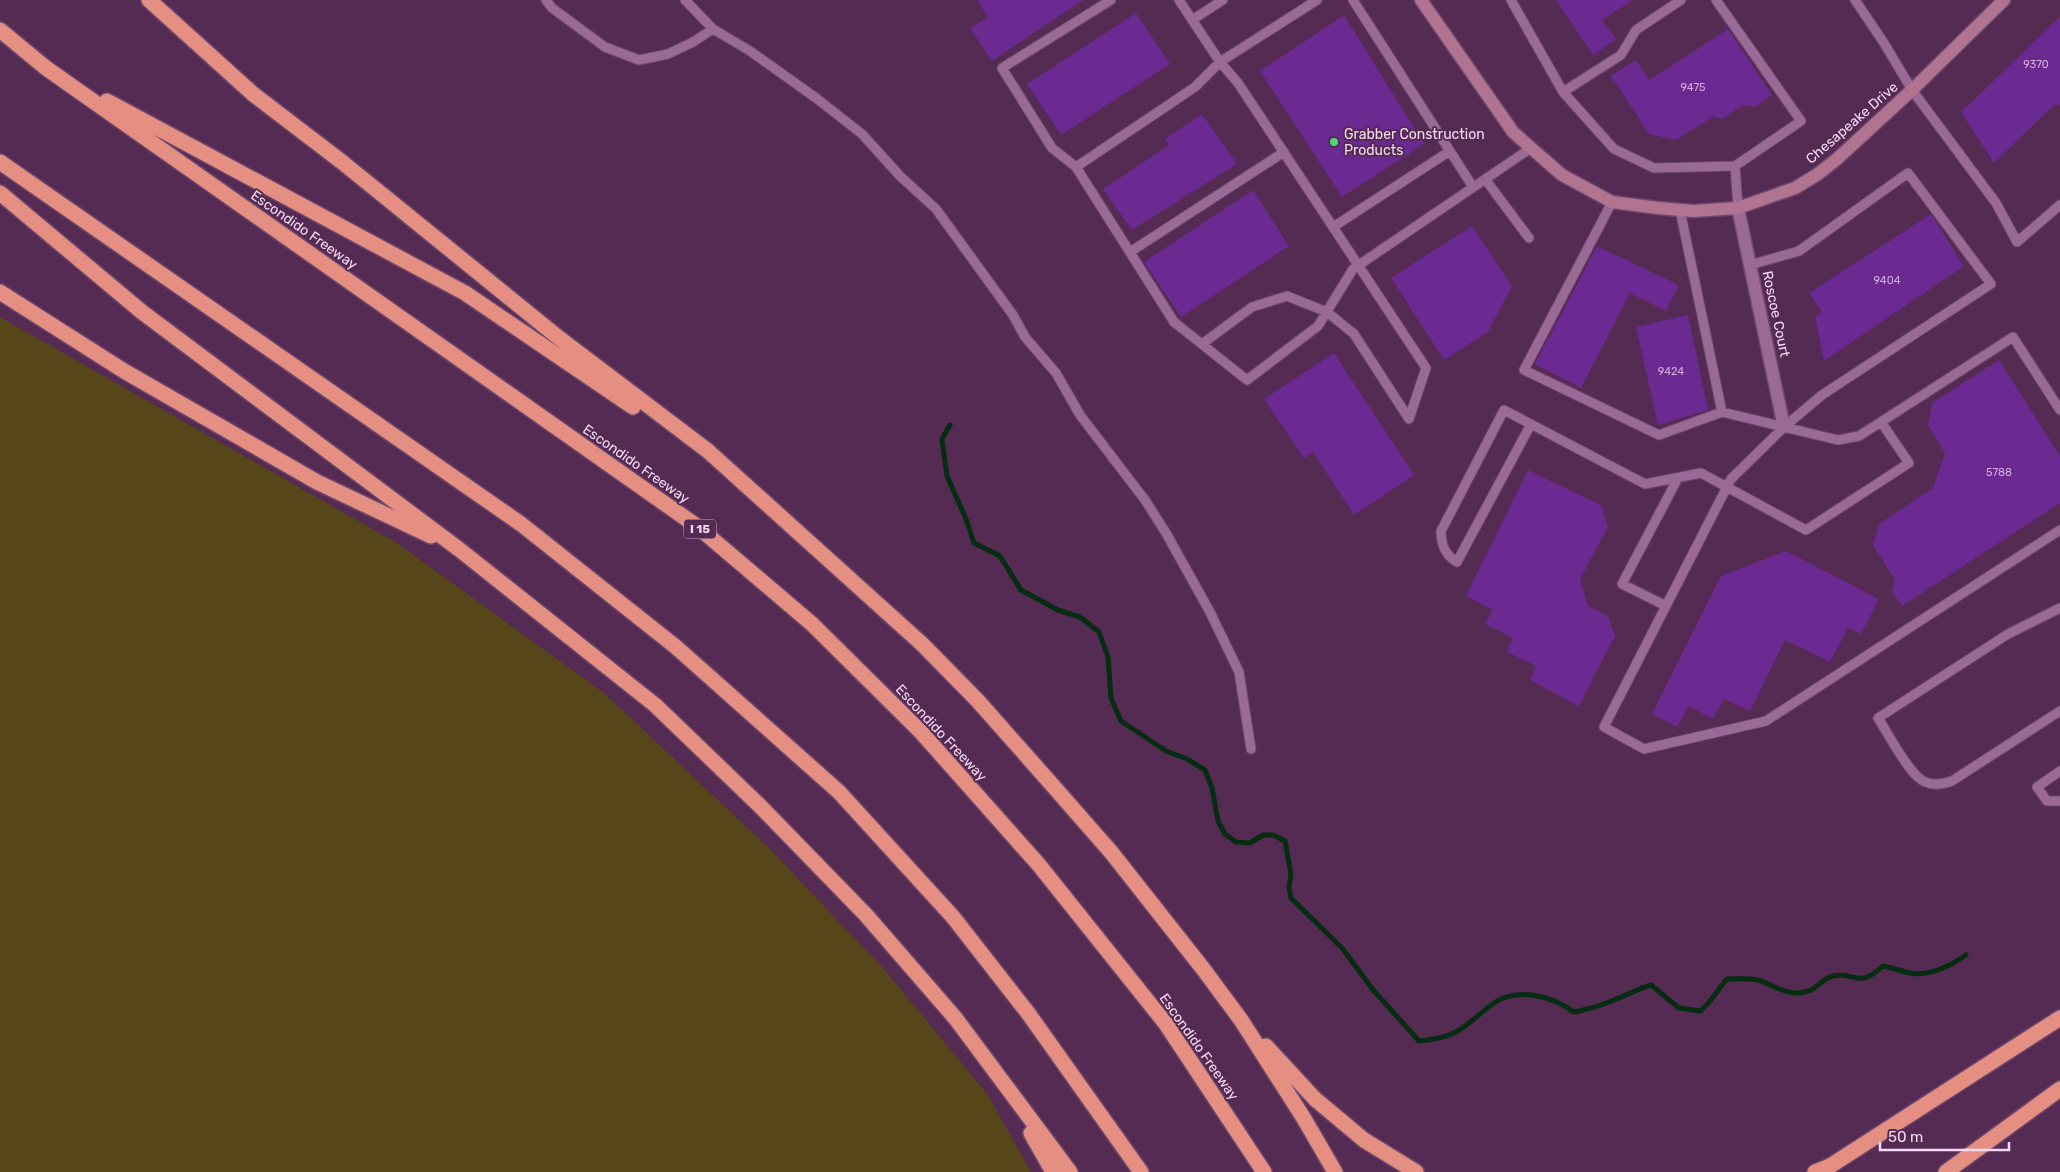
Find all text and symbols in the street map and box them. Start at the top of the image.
house number: 9370 [2023,58,2049,71]
street label: Chesapeake Drive [1803,78,1902,168]
house number: 9475 [1680,81,1706,94]
place label: Grabber Construction Products [1344,126,1485,159]
marker: Grabber Construction Products [1328,136,1340,148]
street label: Escondido Freeway [247,187,361,273]
street label: Roscoe Court [1759,269,1794,359]
house number: 9404 [1873,274,1901,287]
house number: 9424 [1658,365,1684,378]
street label: Escondido Freeway [579,421,693,507]
house number: 5788 [1986,466,2012,479]
road number: I 15 [684,520,716,538]
street label: Escondido Freeway [892,681,990,785]
street label: Escondido Freeway [1156,990,1242,1104]
scale bar [1880,1120,2009,1152]
text: 50 m [1888,1128,1923,1146]

